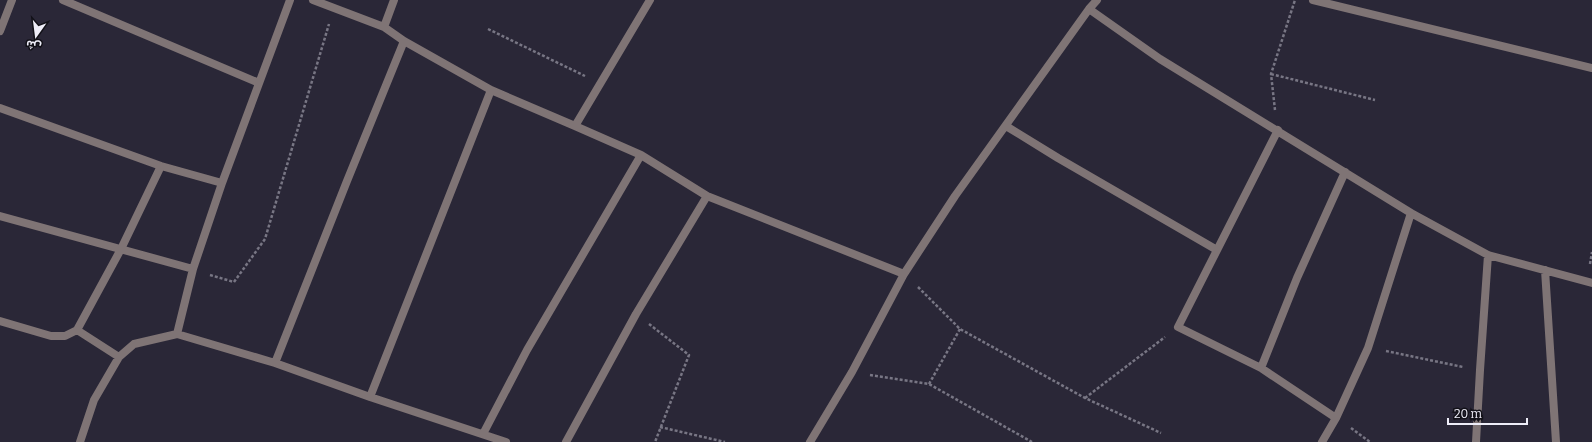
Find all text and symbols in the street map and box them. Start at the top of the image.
north arrow [16,16,56,56]
text: ش [25,37,43,53]
scale bar [1448,400,1527,426]
text: 20 m [1454,407,1483,421]

